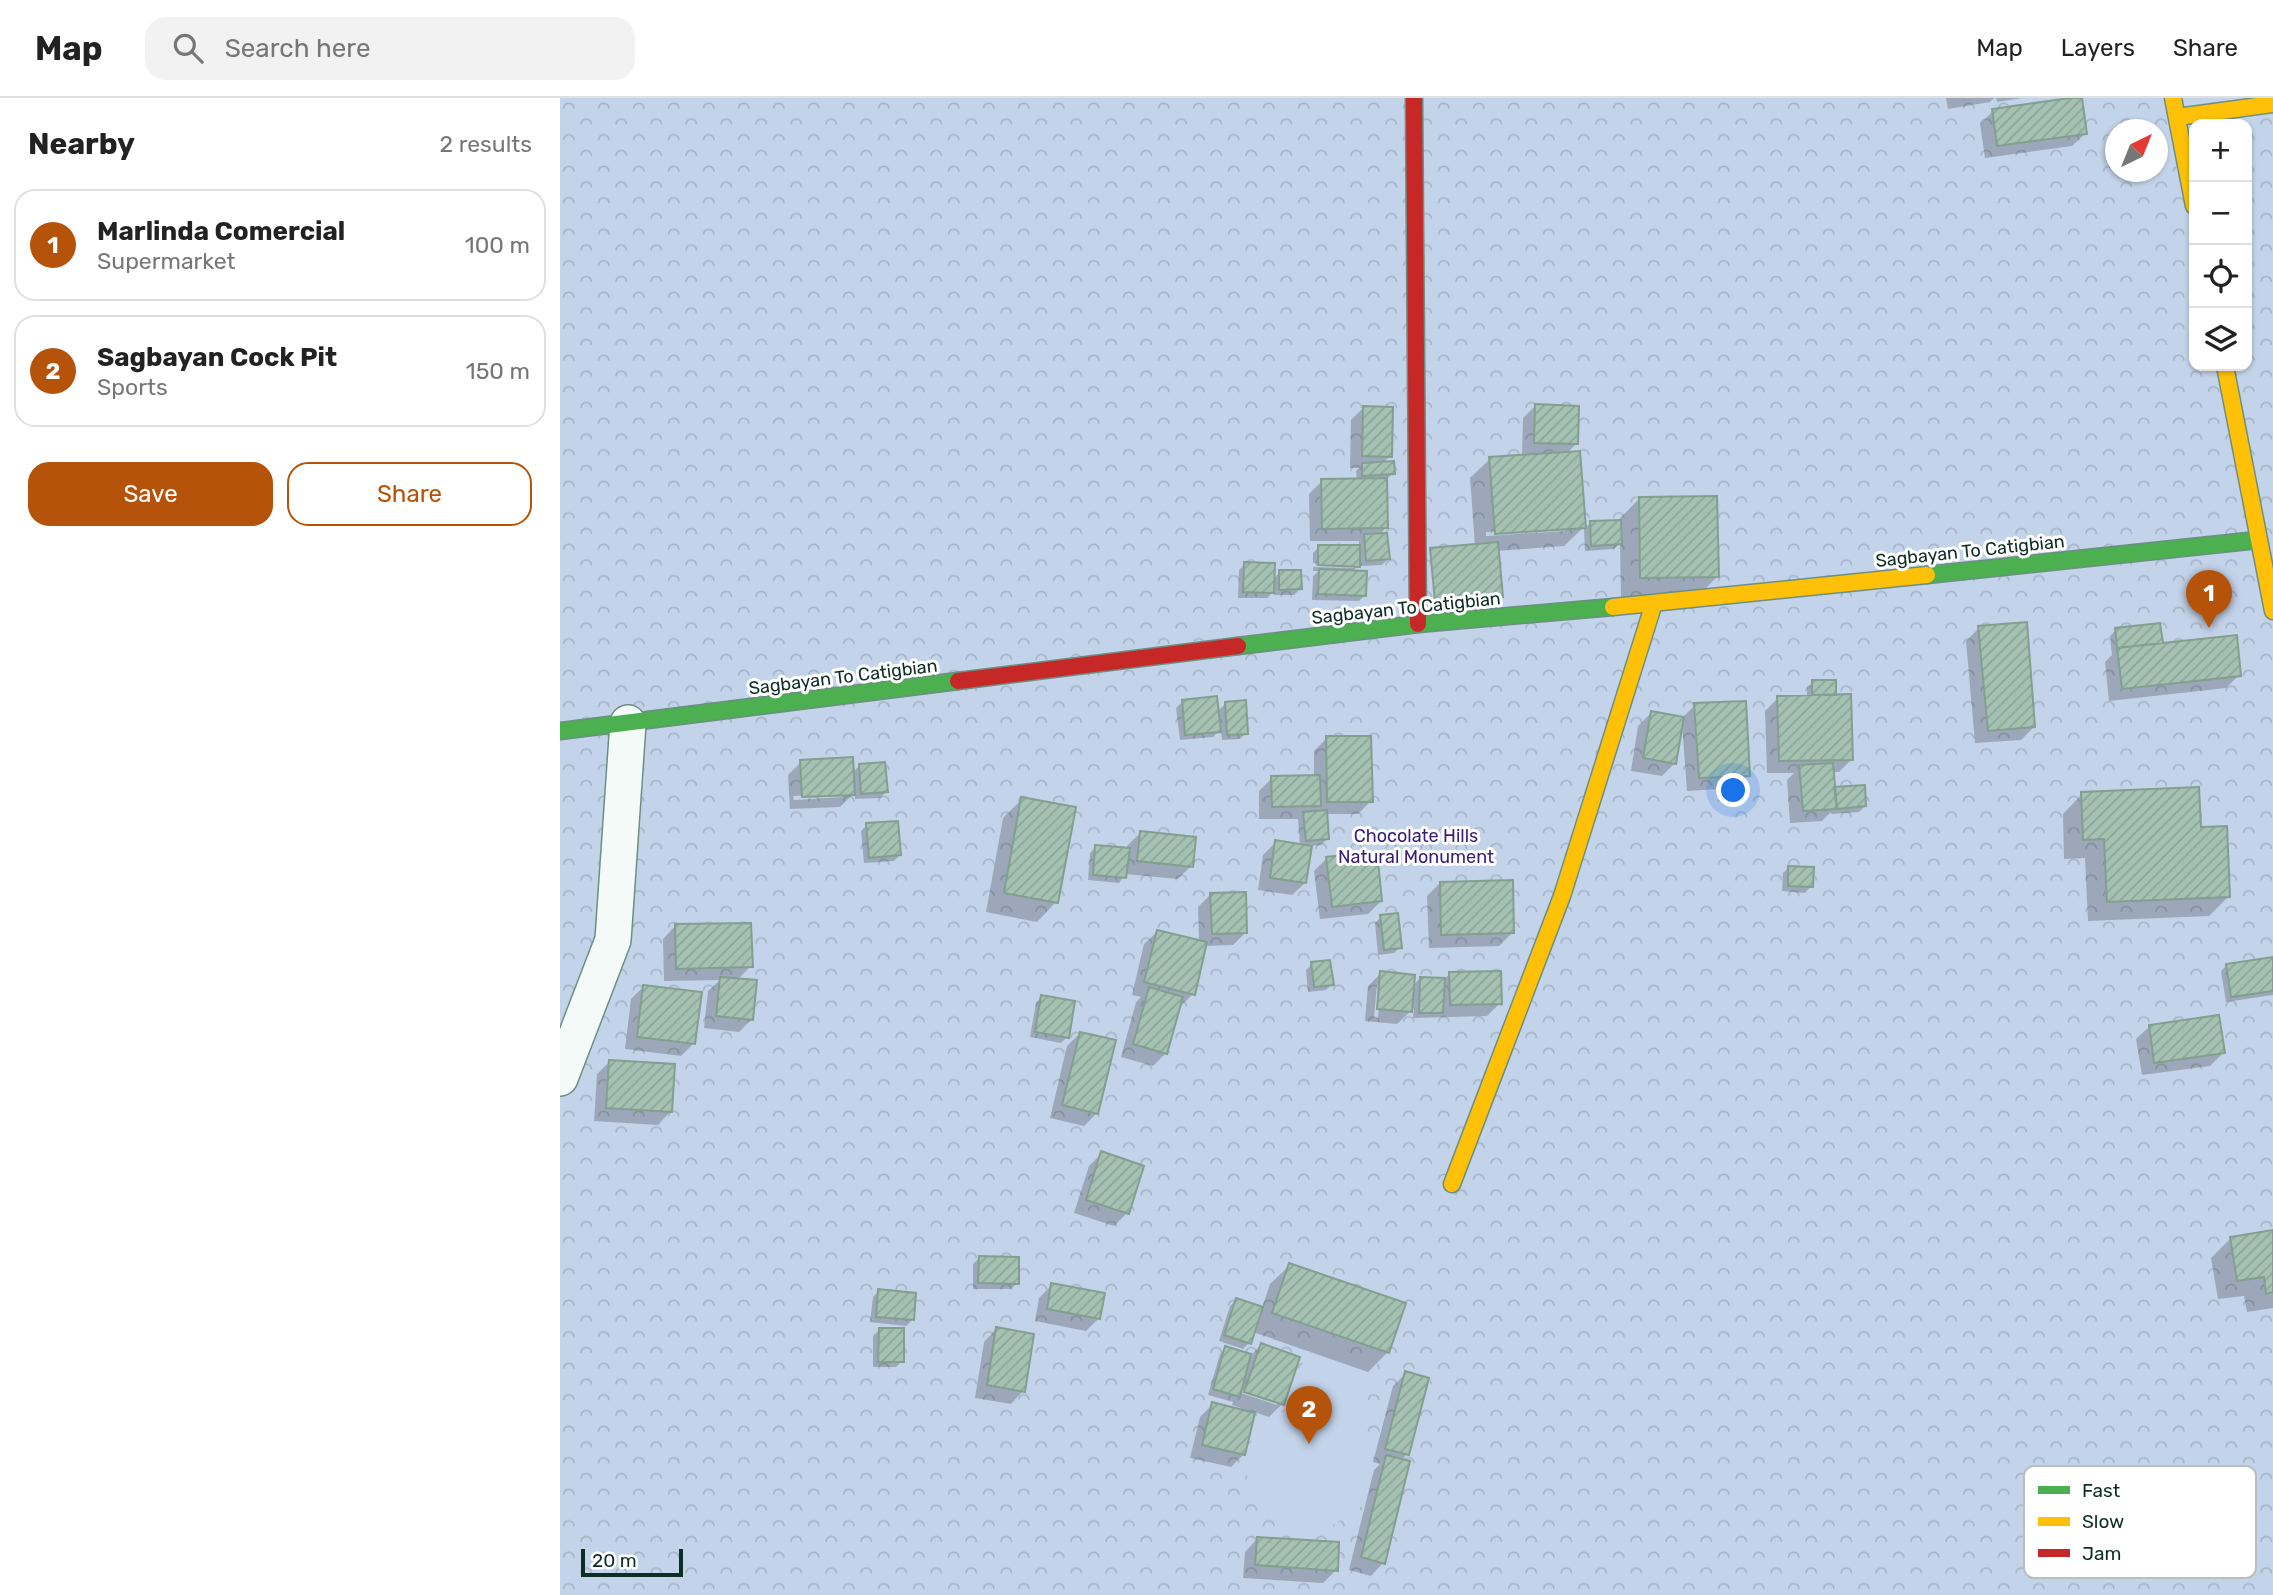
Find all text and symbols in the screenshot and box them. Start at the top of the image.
search box [145,17,635,80]
text: Map [35,29,103,68]
icon: search [169,29,207,67]
text: Search here [225,33,370,64]
text: Map [1976,34,2023,62]
text: Layers [2061,34,2135,62]
text: Share [2173,34,2238,62]
north arrow [2105,119,2168,182]
map controls [2189,119,2252,371]
button: + [2189,119,2252,182]
text: Nearby [28,126,135,162]
text: 2 results [440,130,532,158]
button: − [2189,182,2252,245]
text: Marlinda Comercial [97,216,345,247]
text: 1 [47,231,59,259]
text: 100 m [465,231,530,259]
button: locate [2189,245,2252,308]
text: Supermarket [97,247,235,275]
button: layers [2189,308,2252,371]
text: Sagbayan Cock Pit [97,342,337,373]
text: 2 [46,357,60,385]
text: 150 m [466,357,530,385]
text: Sports [97,373,168,401]
button: Save [28,462,273,526]
button: Share [287,462,532,526]
street label: Sagbayan To Catigbian [1874,530,2066,572]
pin: 1 [2186,570,2232,628]
street label: Sagbayan To Catigbian [1310,587,1502,629]
street label: Sagbayan To Catigbian [747,655,939,699]
your location [1716,773,1750,807]
park label: Chocolate Hills Natural Monument [1338,825,1494,868]
pin: 2 [1286,1386,1332,1444]
legend [2024,1466,2256,1578]
text: Fast [2082,1479,2121,1502]
text: Slow [2082,1510,2124,1533]
text: Jam [2082,1542,2121,1565]
scale bar [581,1546,682,1578]
text: 20 m [592,1549,637,1572]

